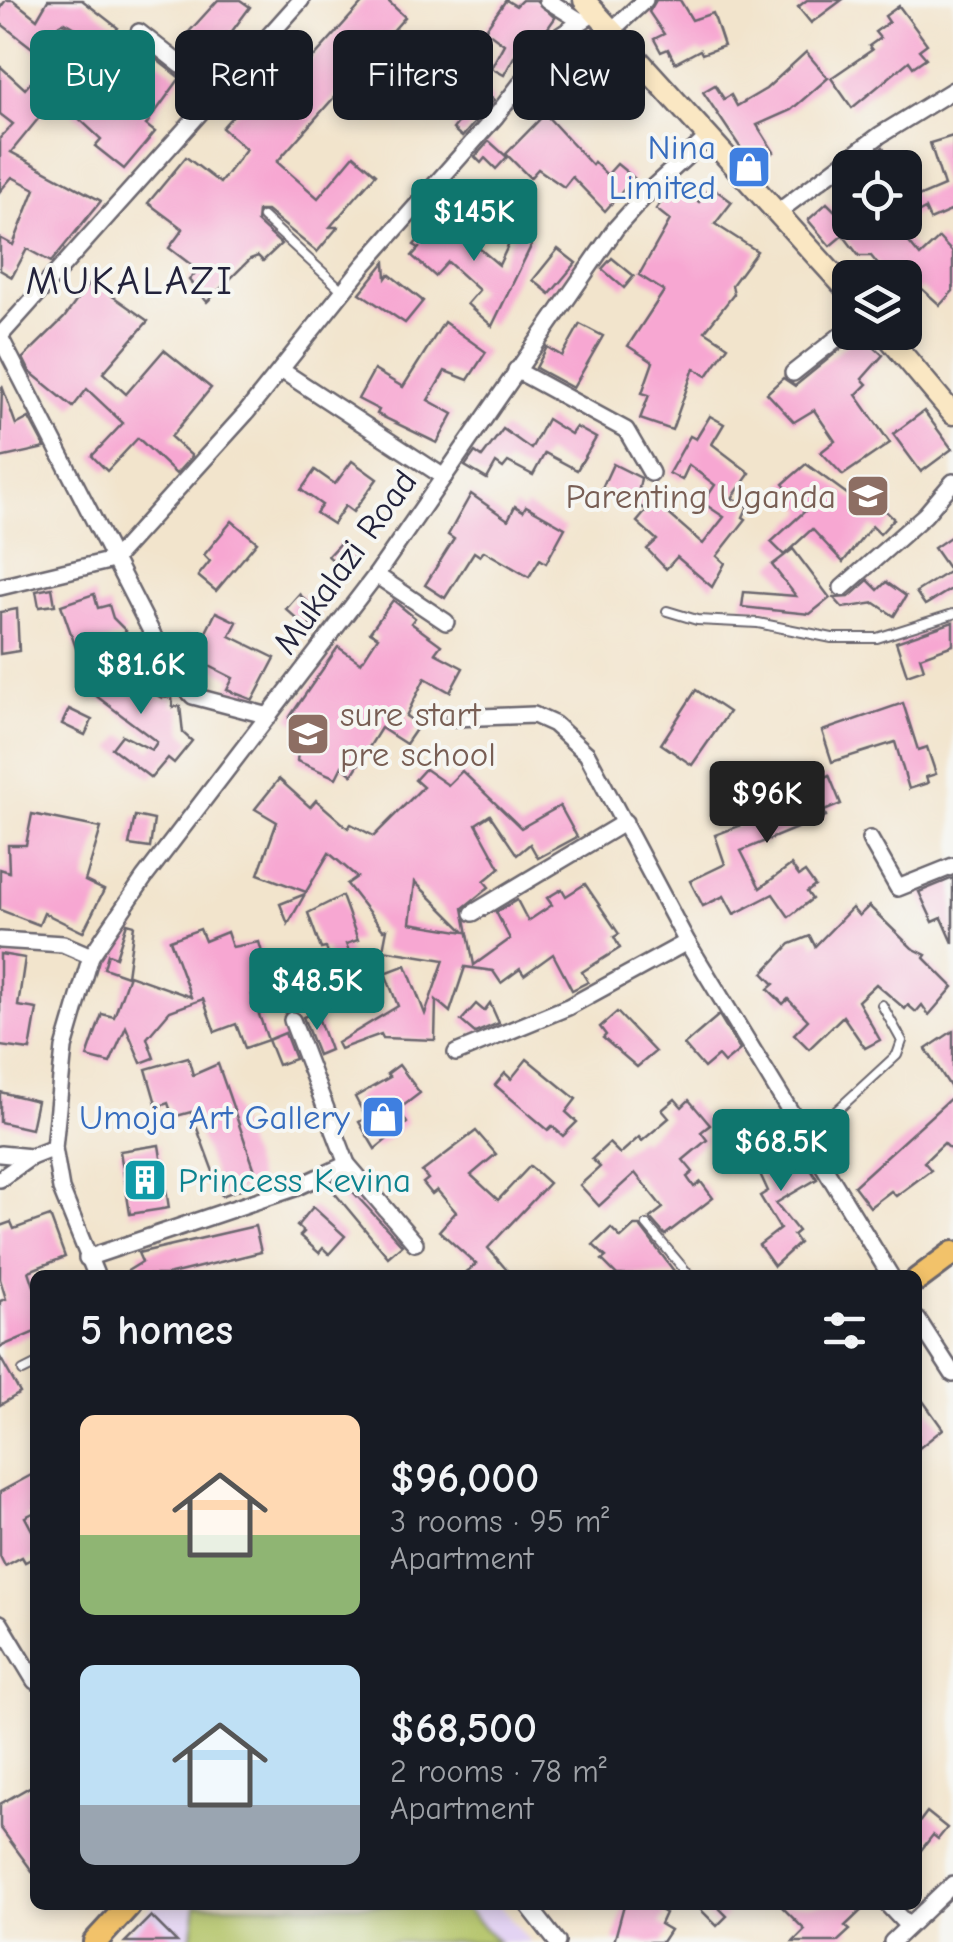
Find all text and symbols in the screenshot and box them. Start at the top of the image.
chip: Buy [30,30,155,120]
chip: Rent [175,30,313,120]
chip: Filters [333,30,493,120]
chip: New [513,30,645,120]
place label: Nina Limited [609,127,716,208]
shop icon: Nina Limited [726,144,772,190]
map controls [832,150,922,350]
button: locate [832,150,922,240]
pin: $145K [404,179,544,264]
text: $145K [433,193,515,230]
district label: MUKALAZI [26,258,234,304]
button: layers [832,260,922,350]
street label: Mukalazi Road [264,462,426,662]
school or university icon: Parenting Uganda [845,473,891,519]
place label: Parenting Uganda [565,476,836,517]
pin: $81.6K [60,632,222,717]
text: $81.6K [97,646,185,683]
place label: sure start pre school [340,694,496,775]
school or university icon: sure start pre school [285,711,331,757]
pin: $96K [708,761,826,846]
text: $96K [732,775,802,812]
pin: $48.5K [236,948,398,1033]
text: $48.5K [271,962,363,999]
shop icon: Umoja Art Gallery [360,1094,406,1140]
place label: Umoja Art Gallery [79,1097,350,1138]
pin: $68.5K [700,1109,862,1194]
text: $68.5K [734,1123,828,1160]
building icon: Princess Kevina [122,1157,168,1203]
place label: Princess Kevina [178,1160,411,1201]
icon: filters [817,1303,872,1358]
text: 5 homes [80,1306,233,1355]
text: $96,000 [390,1454,539,1503]
icon: home [160,1455,280,1575]
text: 3 rooms · 95 m² [390,1503,609,1540]
text: Apartment [390,1540,533,1577]
text: $68,500 [390,1704,537,1753]
icon: home [160,1705,280,1825]
text: 2 rooms · 78 m² [390,1753,607,1790]
text: Apartment [390,1790,533,1827]

